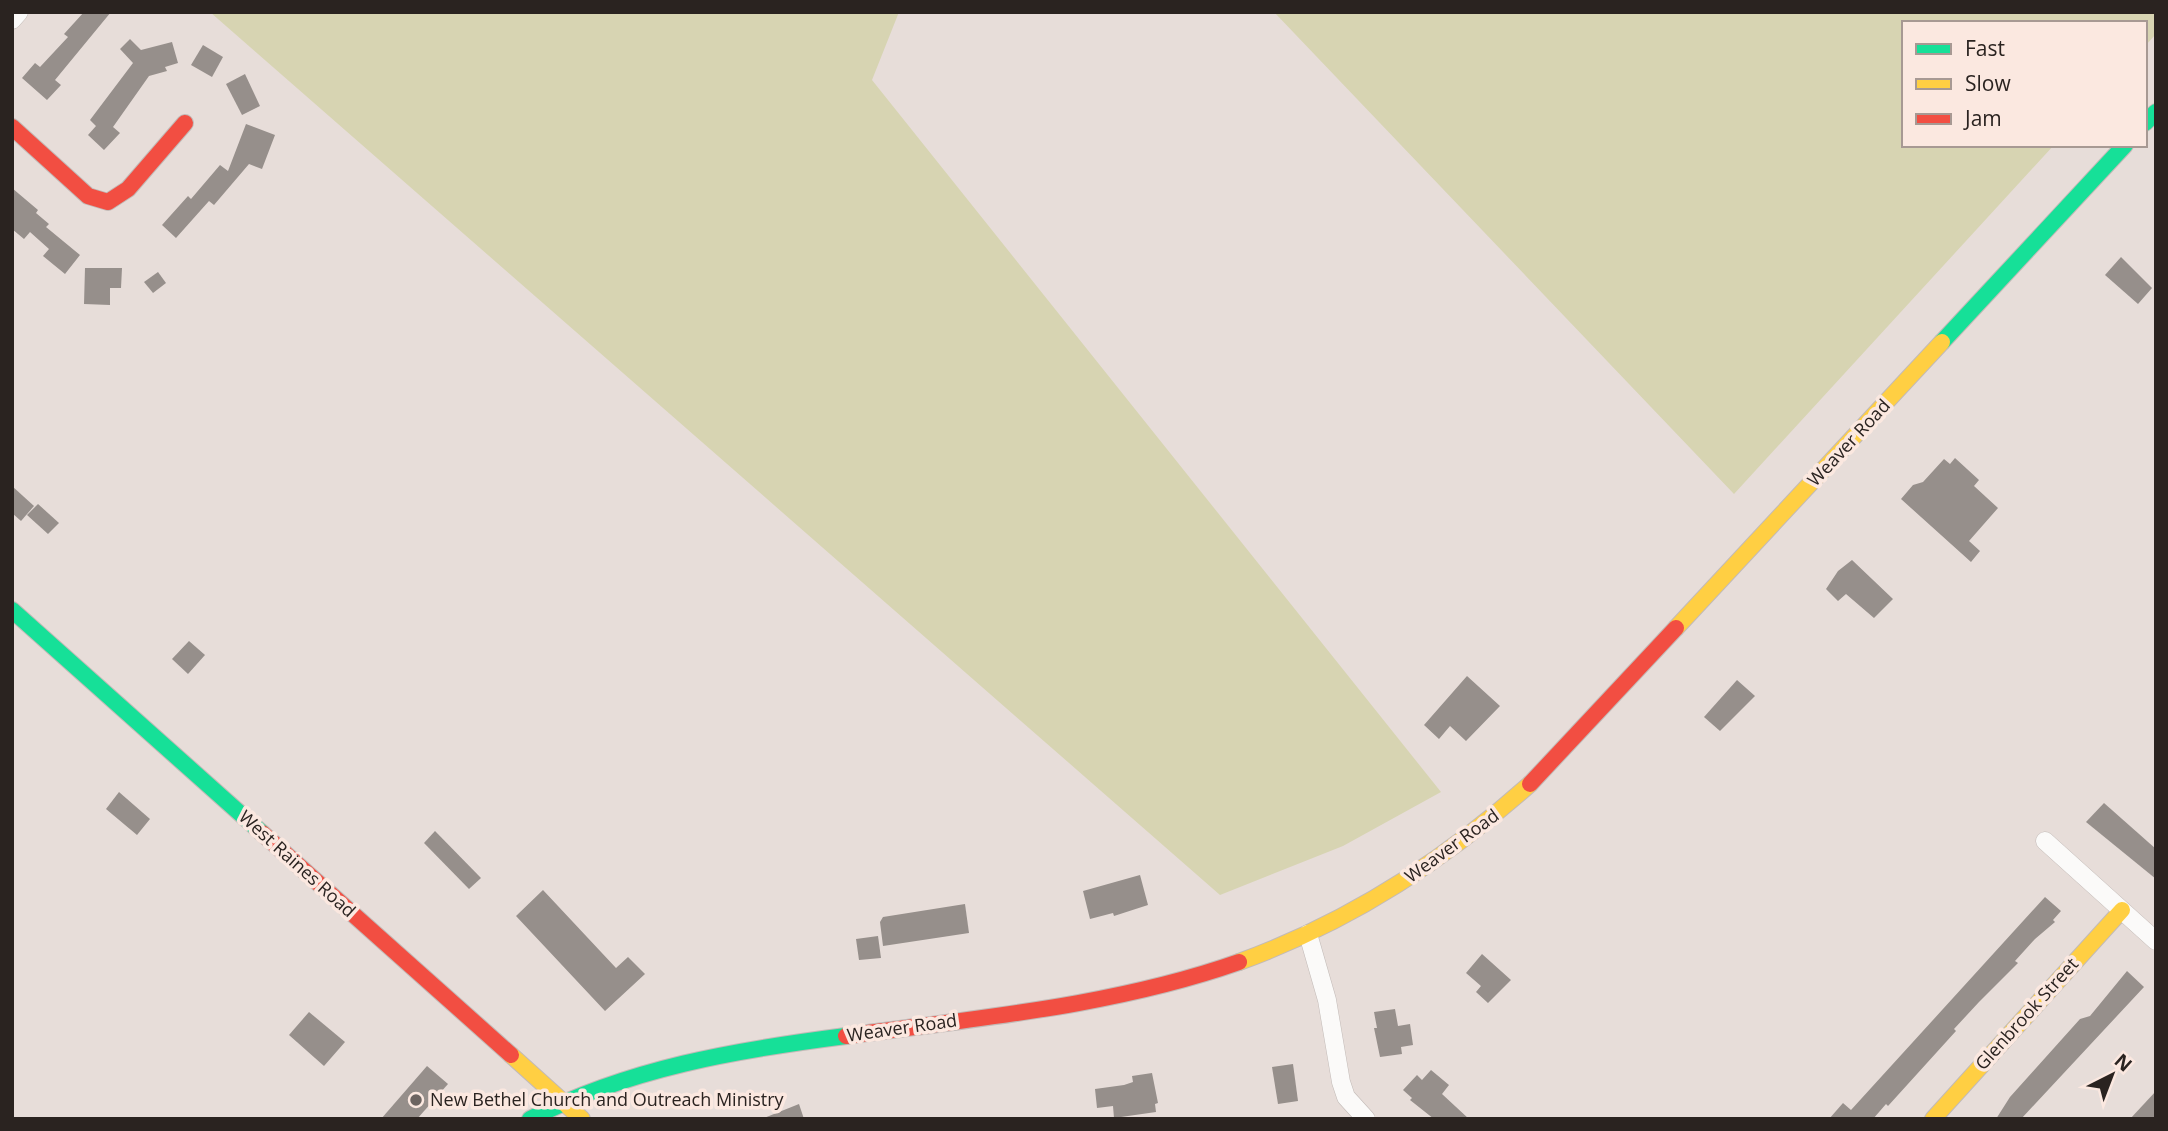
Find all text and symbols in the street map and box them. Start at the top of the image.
legend [1902,21,2147,147]
text: Fast [1965,34,2005,62]
text: Slow [1965,69,2011,97]
text: Jam [1963,104,2002,132]
street label: Weaver Road [1802,394,1895,491]
street label: Weaver Road [1400,803,1503,887]
street label: West Raines Road [234,804,361,922]
street label: Glenbrook Street [1969,952,2083,1075]
street label: Weaver Road [845,1007,958,1047]
north arrow [2077,1040,2147,1110]
text: N [2109,1048,2138,1077]
place label: New Bethel Church and Outreach Ministry [430,1087,785,1111]
marker: New Bethel Church and Outreach Ministry [408,1092,424,1108]

